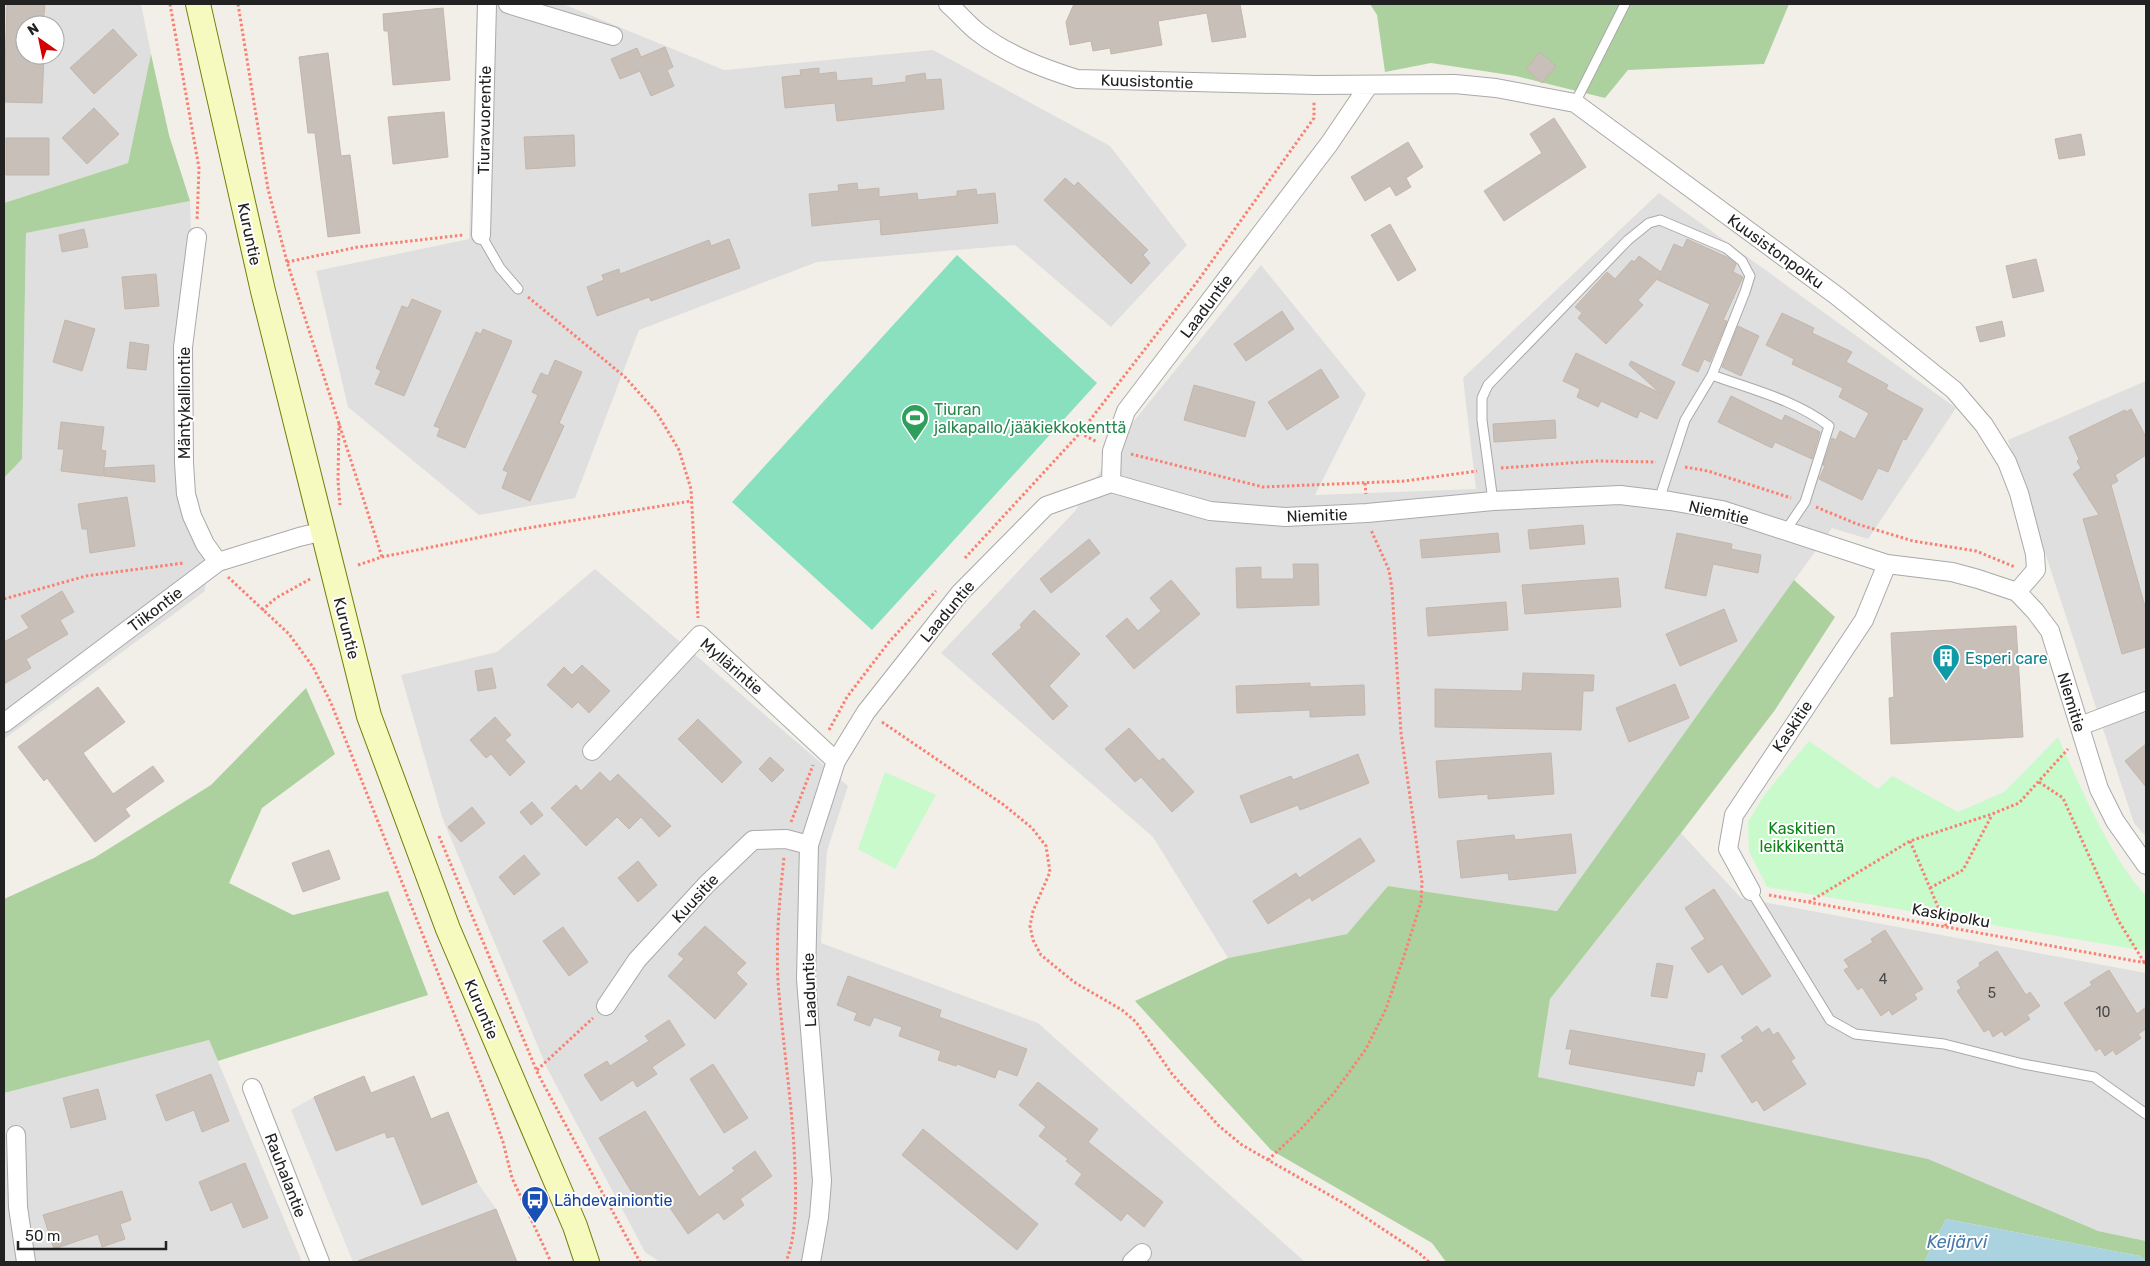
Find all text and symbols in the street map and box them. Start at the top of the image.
north arrow [15,15,65,65]
text: N [24,20,42,39]
street label: Tiuravuorentie [474,66,495,174]
street label: Kuusistontie [1100,70,1194,93]
street label: Kuruntie [234,201,265,267]
street label: Kuusistonpolku [1724,210,1828,293]
street label: Laaduntie [1176,271,1236,342]
street label: Mäntykalliontie [175,347,194,459]
place label: Tiuran jalkapallo/jääkiekkokenttä [933,400,1126,437]
sports icon: Tiuran jalkapallo/jääkiekkokenttä [900,403,930,442]
street label: Niemitie [1687,496,1751,529]
street label: Niemitie [1286,505,1348,526]
street label: Laaduntie [916,577,979,646]
street label: Tiikontie [125,583,186,636]
street label: Kuruntie [330,595,363,661]
street label: Myllärintie [696,634,767,699]
building icon: Esperi care [1931,643,1961,682]
place label: Esperi care [1965,649,2048,668]
street label: Niemitie [2053,670,2090,734]
street label: Kaskitie [1768,697,1816,756]
park label: Kaskitien leikkikenttä [1760,819,1844,856]
street label: Kuusitie [668,870,723,927]
street label: Kaskipolku [1910,899,1992,932]
street label: Laaduntie [799,952,820,1028]
house number: 4 [1879,971,1888,988]
street label: Kuruntie [460,976,503,1042]
house number: 5 [1988,985,1996,1002]
house number: 10 [2096,1004,2111,1021]
street label: Rauhalantie [261,1130,310,1220]
bus stop icon: Lähdevainiontie [520,1185,550,1224]
place label: Lähdevainiontie [554,1191,672,1210]
scale bar [18,1218,165,1250]
text: 50 m [25,1227,60,1245]
water label: Keijärvi [1927,1231,1988,1253]

